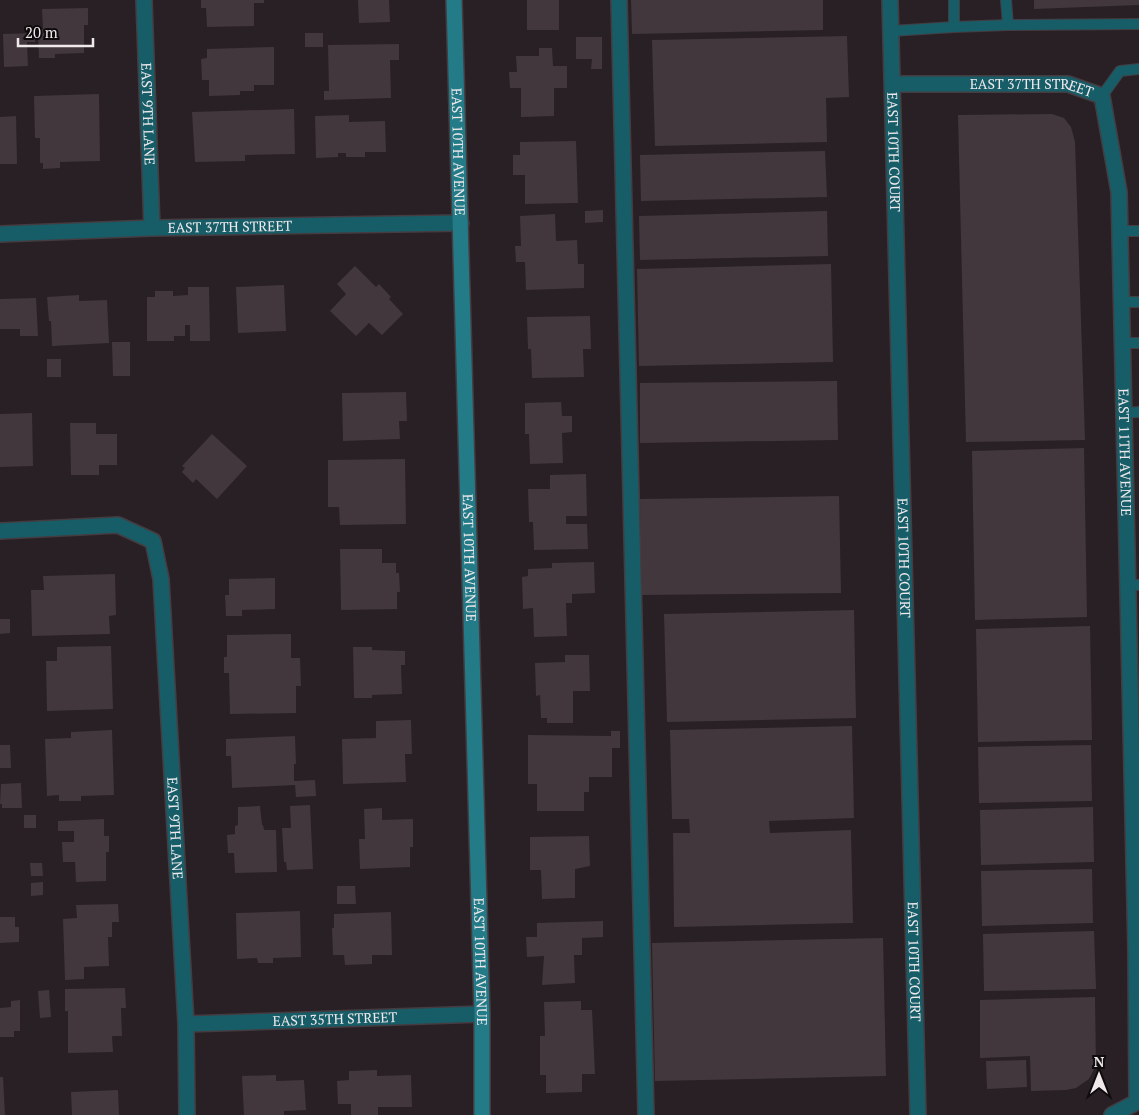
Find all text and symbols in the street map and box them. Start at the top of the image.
scale bar [18,15,92,47]
text: 20 m [25,22,58,42]
street label: EAST 9TH LANE [137,62,160,166]
street label: EAST 37TH STREET [970,74,1096,101]
street label: EAST 10TH AVENUE [447,88,470,216]
street label: EAST 10TH COURT [883,92,905,212]
street label: EAST 37TH STREET [167,216,293,237]
street label: EAST 11TH AVENUE [1114,388,1136,517]
street label: EAST 10TH AVENUE [459,494,481,622]
street label: EAST 10TH COURT [894,498,916,618]
street label: EAST 9TH LANE [163,776,188,880]
street label: EAST 10TH AVENUE [470,897,492,1026]
street label: EAST 10TH COURT [904,902,926,1022]
street label: EAST 35TH STREET [272,1007,398,1030]
north arrow [1074,1050,1124,1100]
text: N [1094,1052,1105,1071]

